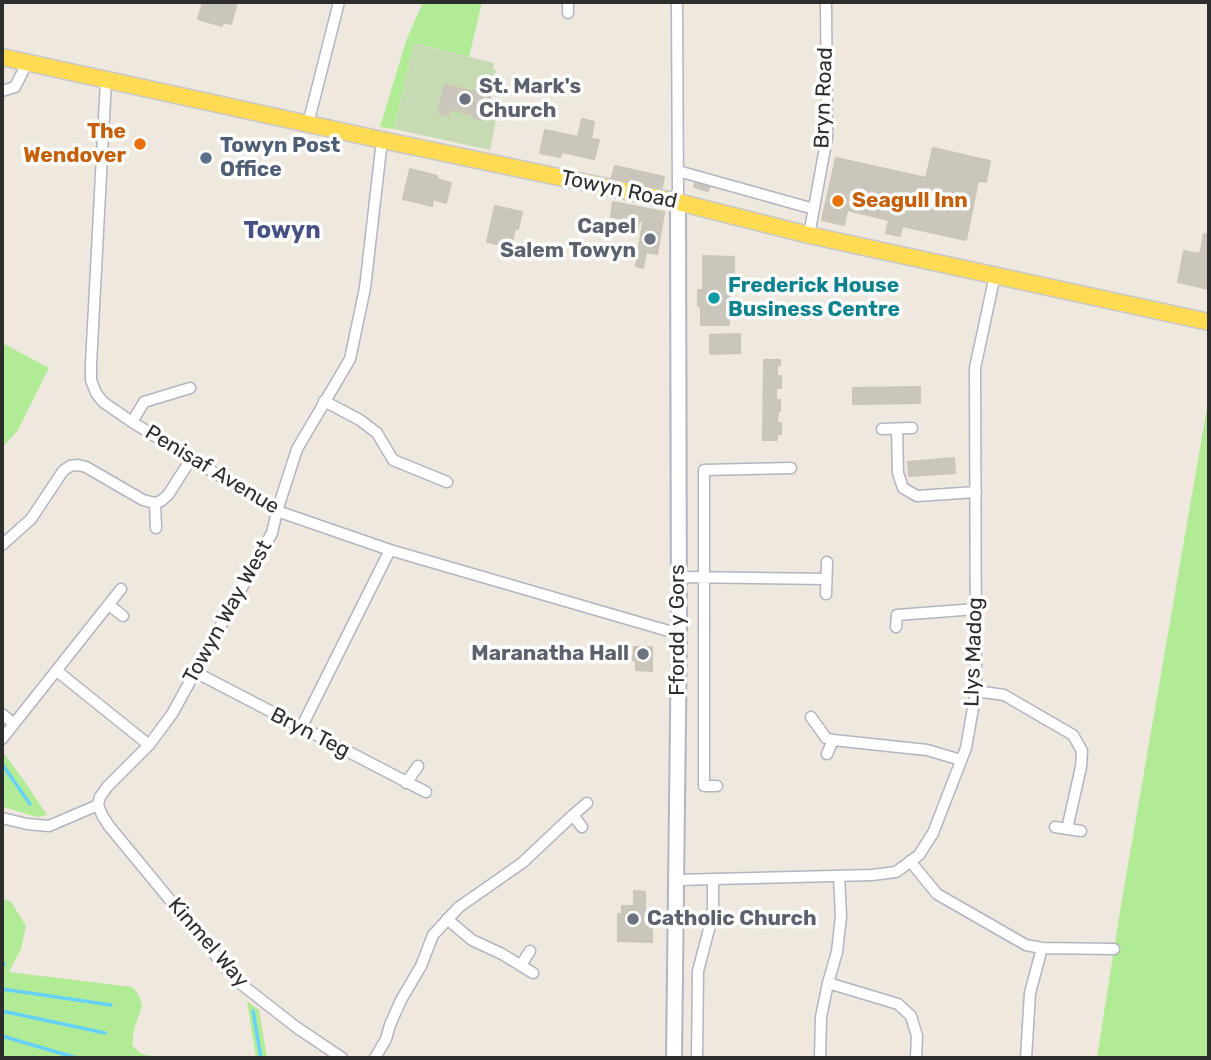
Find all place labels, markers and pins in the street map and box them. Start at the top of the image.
place label: St. Mark's Church [479,74,581,124]
marker: St. Mark's Church [457,91,473,107]
place label: The Wendover [23,119,126,169]
place label: Towyn Post Office [220,133,340,183]
marker: The Wendover [132,136,148,152]
marker: Towyn Post Office [198,150,214,166]
place label: Seagull Inn [852,188,968,214]
marker: Seagull Inn [830,193,846,209]
place label: Capel Salem Towyn [500,214,636,264]
marker: Capel Salem Towyn [642,231,658,247]
place label: Frederick House Business Centre [728,273,900,323]
marker: Frederick House Business Centre [706,290,722,306]
place label: Maranatha Hall [471,641,629,667]
marker: Maranatha Hall [635,646,651,662]
place label: Catholic Church [647,906,817,932]
marker: Catholic Church [625,911,641,927]

